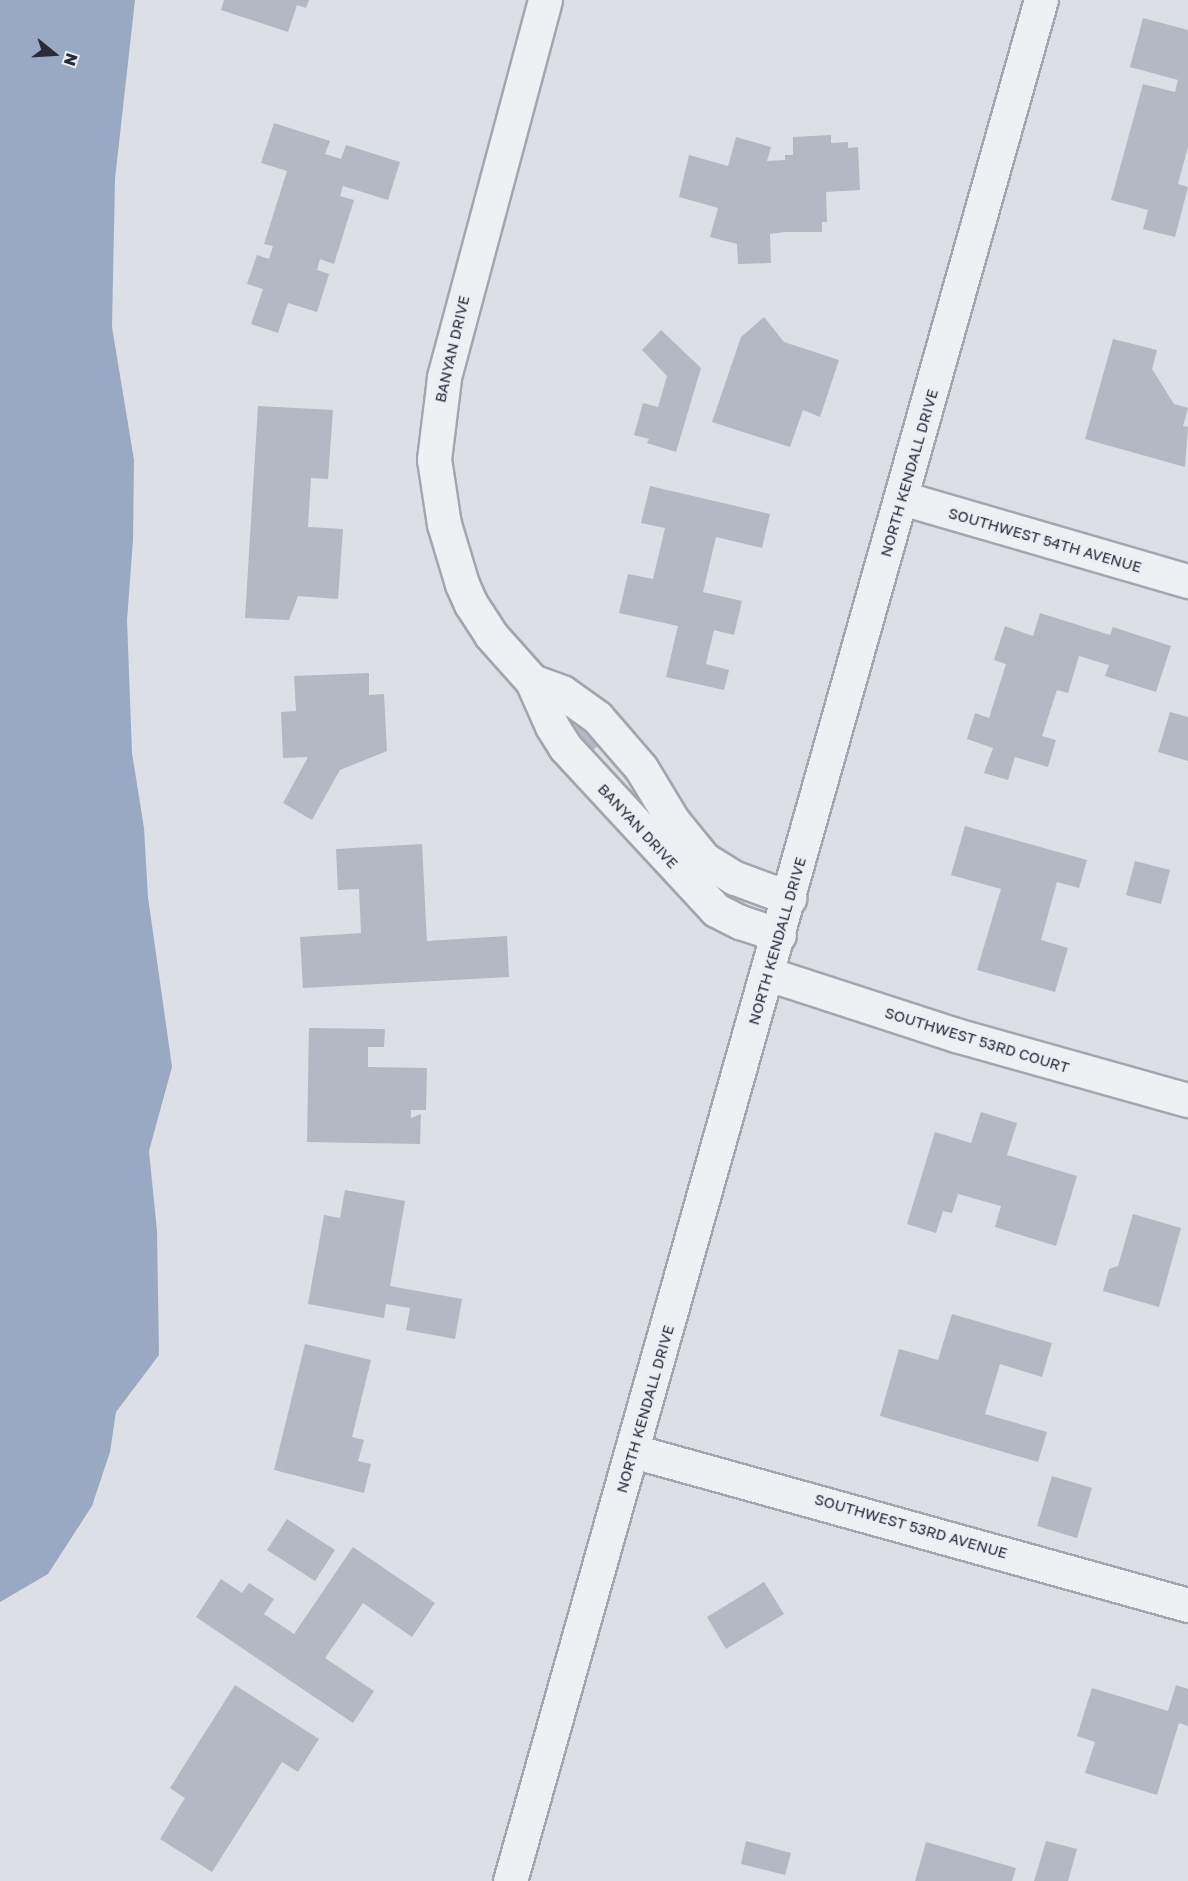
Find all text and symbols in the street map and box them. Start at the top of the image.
north arrow [24,24,84,84]
text: N [60,51,83,68]
street label: BANYAN DRIVE [431,294,473,404]
street label: NORTH KENDALL DRIVE [876,387,942,559]
street label: SOUTHWEST 54TH AVENUE [946,504,1144,576]
street label: BANYAN DRIVE [594,780,682,872]
street label: NORTH KENDALL DRIVE [744,855,810,1027]
street label: SOUTHWEST 53RD COURT [883,1003,1071,1077]
street label: NORTH KENDALL DRIVE [612,1323,678,1495]
street label: SOUTHWEST 53RD AVENUE [813,1490,1009,1562]

